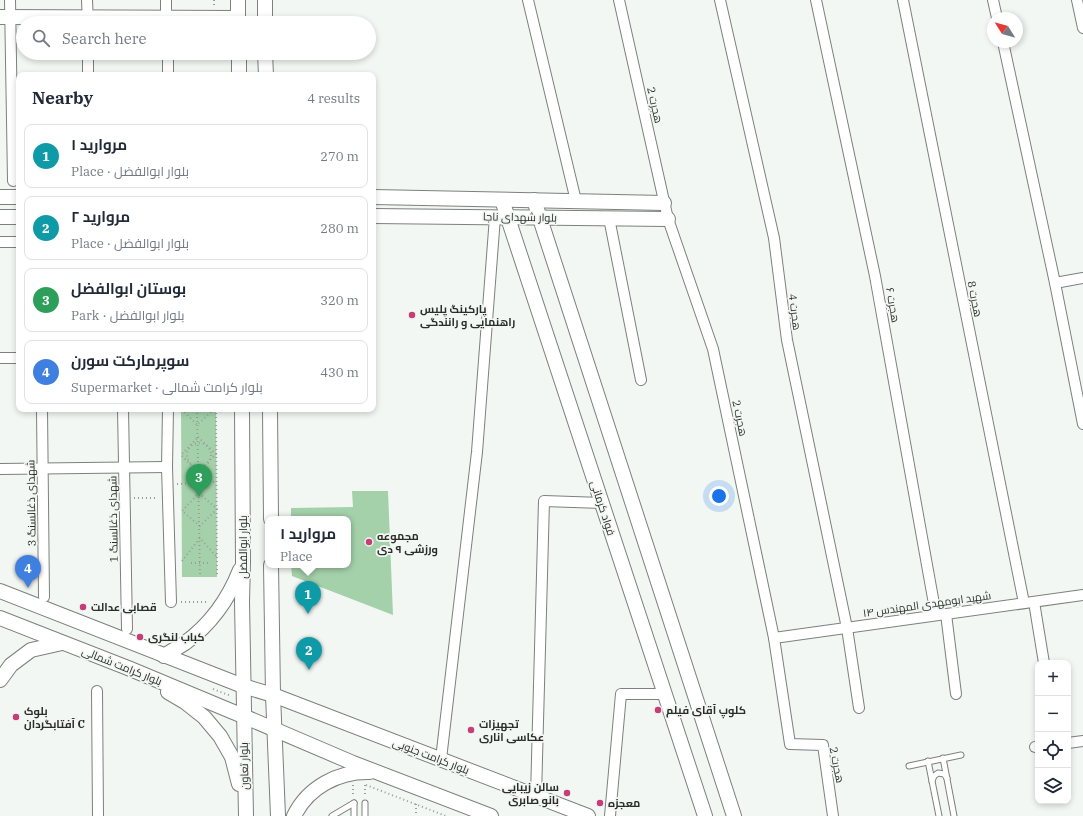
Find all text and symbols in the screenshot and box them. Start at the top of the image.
north arrow [987,12,1023,48]
search box [16,16,376,60]
icon: search [30,27,52,49]
text: Search here [62,29,147,48]
street label: هجرت 2 [644,86,666,124]
text: Nearby [32,87,93,109]
text: 4 results [307,90,360,107]
text: مروارید ۱ [71,135,127,154]
text: 1 [42,148,50,165]
text: 270 m [320,148,359,165]
text: Place · بلوار ابوالفضل [71,163,189,180]
text: مروارید ۲ [71,207,130,226]
street label: بلوار شهدای ناجا [483,209,557,225]
text: 2 [42,220,50,237]
text: 280 m [320,220,359,237]
text: Place · بلوار ابوالفضل [71,235,189,252]
text: بوستان ابوالفضل [71,279,186,298]
street label: هجرت 8 [965,280,985,318]
street label: هجرت ۶ [883,286,903,324]
text: 3 [42,292,50,309]
text: 320 m [320,292,359,309]
street label: هجرت 4 [786,293,804,331]
place label: پارکینگ پلیس راهنمایی و رانندگی [420,302,515,330]
text: Park · بلوار ابوالفضل [71,307,185,324]
marker: پارکینگ پلیس راهنمایی و رانندگی [407,310,417,320]
text: سوپرمارکت سورن [71,351,190,370]
text: 4 [42,364,50,381]
text: 430 m [320,364,359,381]
text: Supermarket · بلوار کرامت شمالی [71,379,263,396]
street label: هجرت 2 [729,399,751,437]
street label: شهدای ذغالسنگ 3 [23,460,39,546]
pin: 3 [186,464,212,497]
street label: شهدای ذغالسنگ 1 [105,476,121,562]
street label: فواد کرمانی [588,479,618,537]
your location [709,486,729,506]
street label: بلوار ابوالفضل [236,515,250,579]
popup [265,516,351,568]
text: مروارید ۱ [280,524,336,543]
place label: مجموعه ورزشی ۹ دی [377,529,438,557]
marker: مجموعه ورزشی ۹ دی [364,537,374,547]
text: Place [280,548,313,565]
pin: 4 [15,555,41,588]
pin: 1 [295,581,321,614]
street label: شهید ابومهدی المهندس ۱۴ [862,588,992,620]
place label: قصابی عدالت [91,600,157,614]
marker: قصابی عدالت [78,602,88,612]
place label: کباب لنگری [148,630,205,644]
marker: کباب لنگری [135,632,145,642]
pin: 2 [296,637,322,670]
street label: بلوار کرامت شمالی [80,644,164,688]
map controls [1035,660,1071,804]
button: + [1035,660,1071,696]
button: − [1035,696,1071,732]
place label: کلوپ آقای فیلم [666,703,746,719]
place label: بلوک آفتابگردان C [24,704,85,731]
marker: کلوپ آقای فیلم [653,705,663,715]
marker: بلوک آفتابگردان C [11,712,21,722]
place label: تجهیزات عکاسی اناری [479,717,544,744]
marker: تجهیزات عکاسی اناری [466,725,476,735]
button: locate [1035,732,1071,768]
street label: بلوار کرامت جنوبی [391,735,471,777]
street label: بلوار تعاون [237,742,251,790]
street label: هجرت 2 [827,746,847,784]
button: layers [1035,768,1071,804]
place label: سالن زیبایی بانو صابری [502,780,559,808]
marker: سالن زیبایی بانو صابری [562,788,572,798]
place label: معجزه [608,796,640,810]
marker: معجزه [595,798,605,808]

